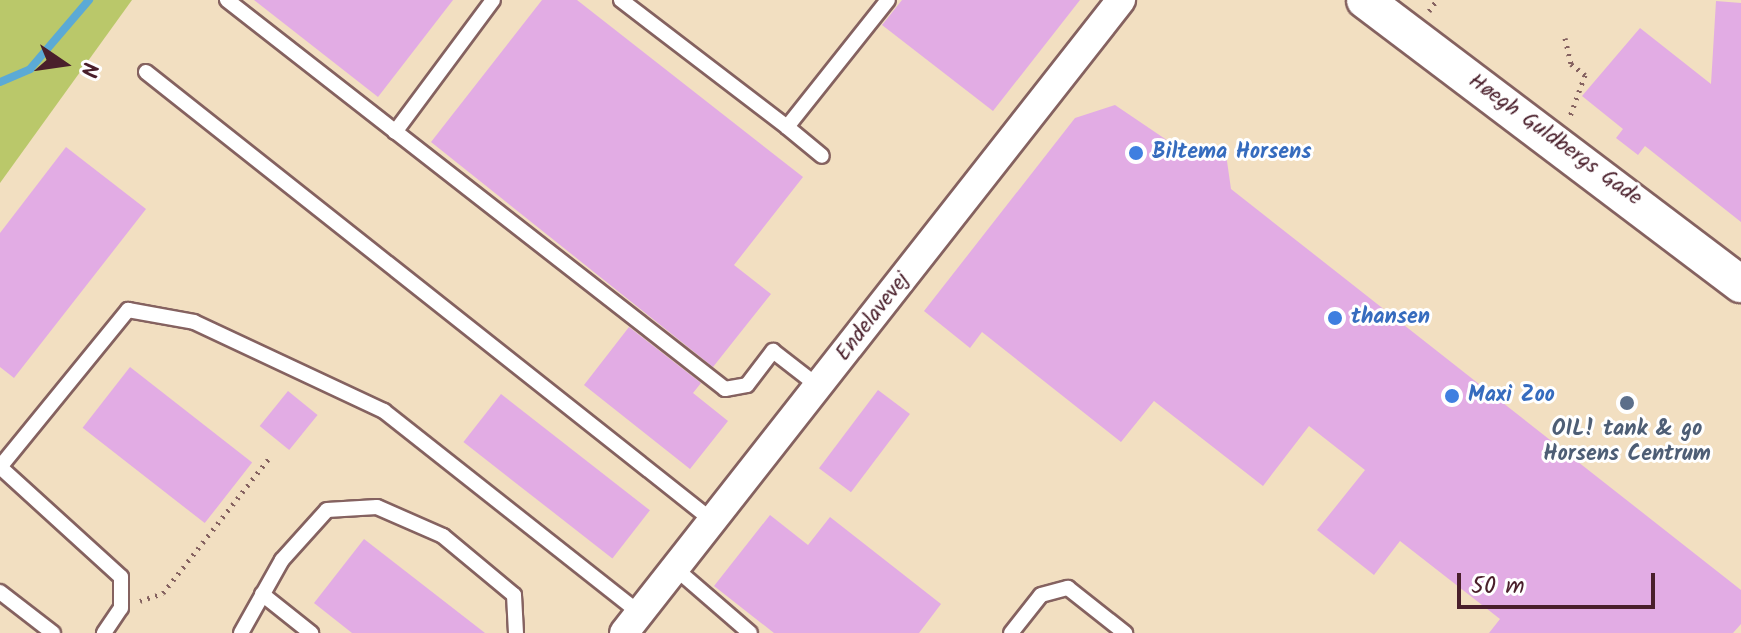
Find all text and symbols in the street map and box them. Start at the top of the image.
north arrow [24,24,104,104]
text: N [69,59,106,80]
street label: Høegh Guldbergs Gade [1463,68,1647,212]
place label: Biltema Horsens [1152,140,1311,166]
marker: Biltema Horsens [1127,144,1145,162]
street label: Endelavevej [830,267,916,367]
place label: thansen [1351,305,1430,331]
marker: thansen [1326,309,1344,327]
place label: Maxi Zoo [1468,383,1555,409]
marker: Maxi Zoo [1443,387,1461,405]
marker: OIL! tank & go Horsens Centrum [1618,394,1636,412]
place label: OIL! tank & go Horsens Centrum [1543,416,1711,468]
scale bar [1461,557,1659,607]
text: 50 m [1471,567,1525,606]

